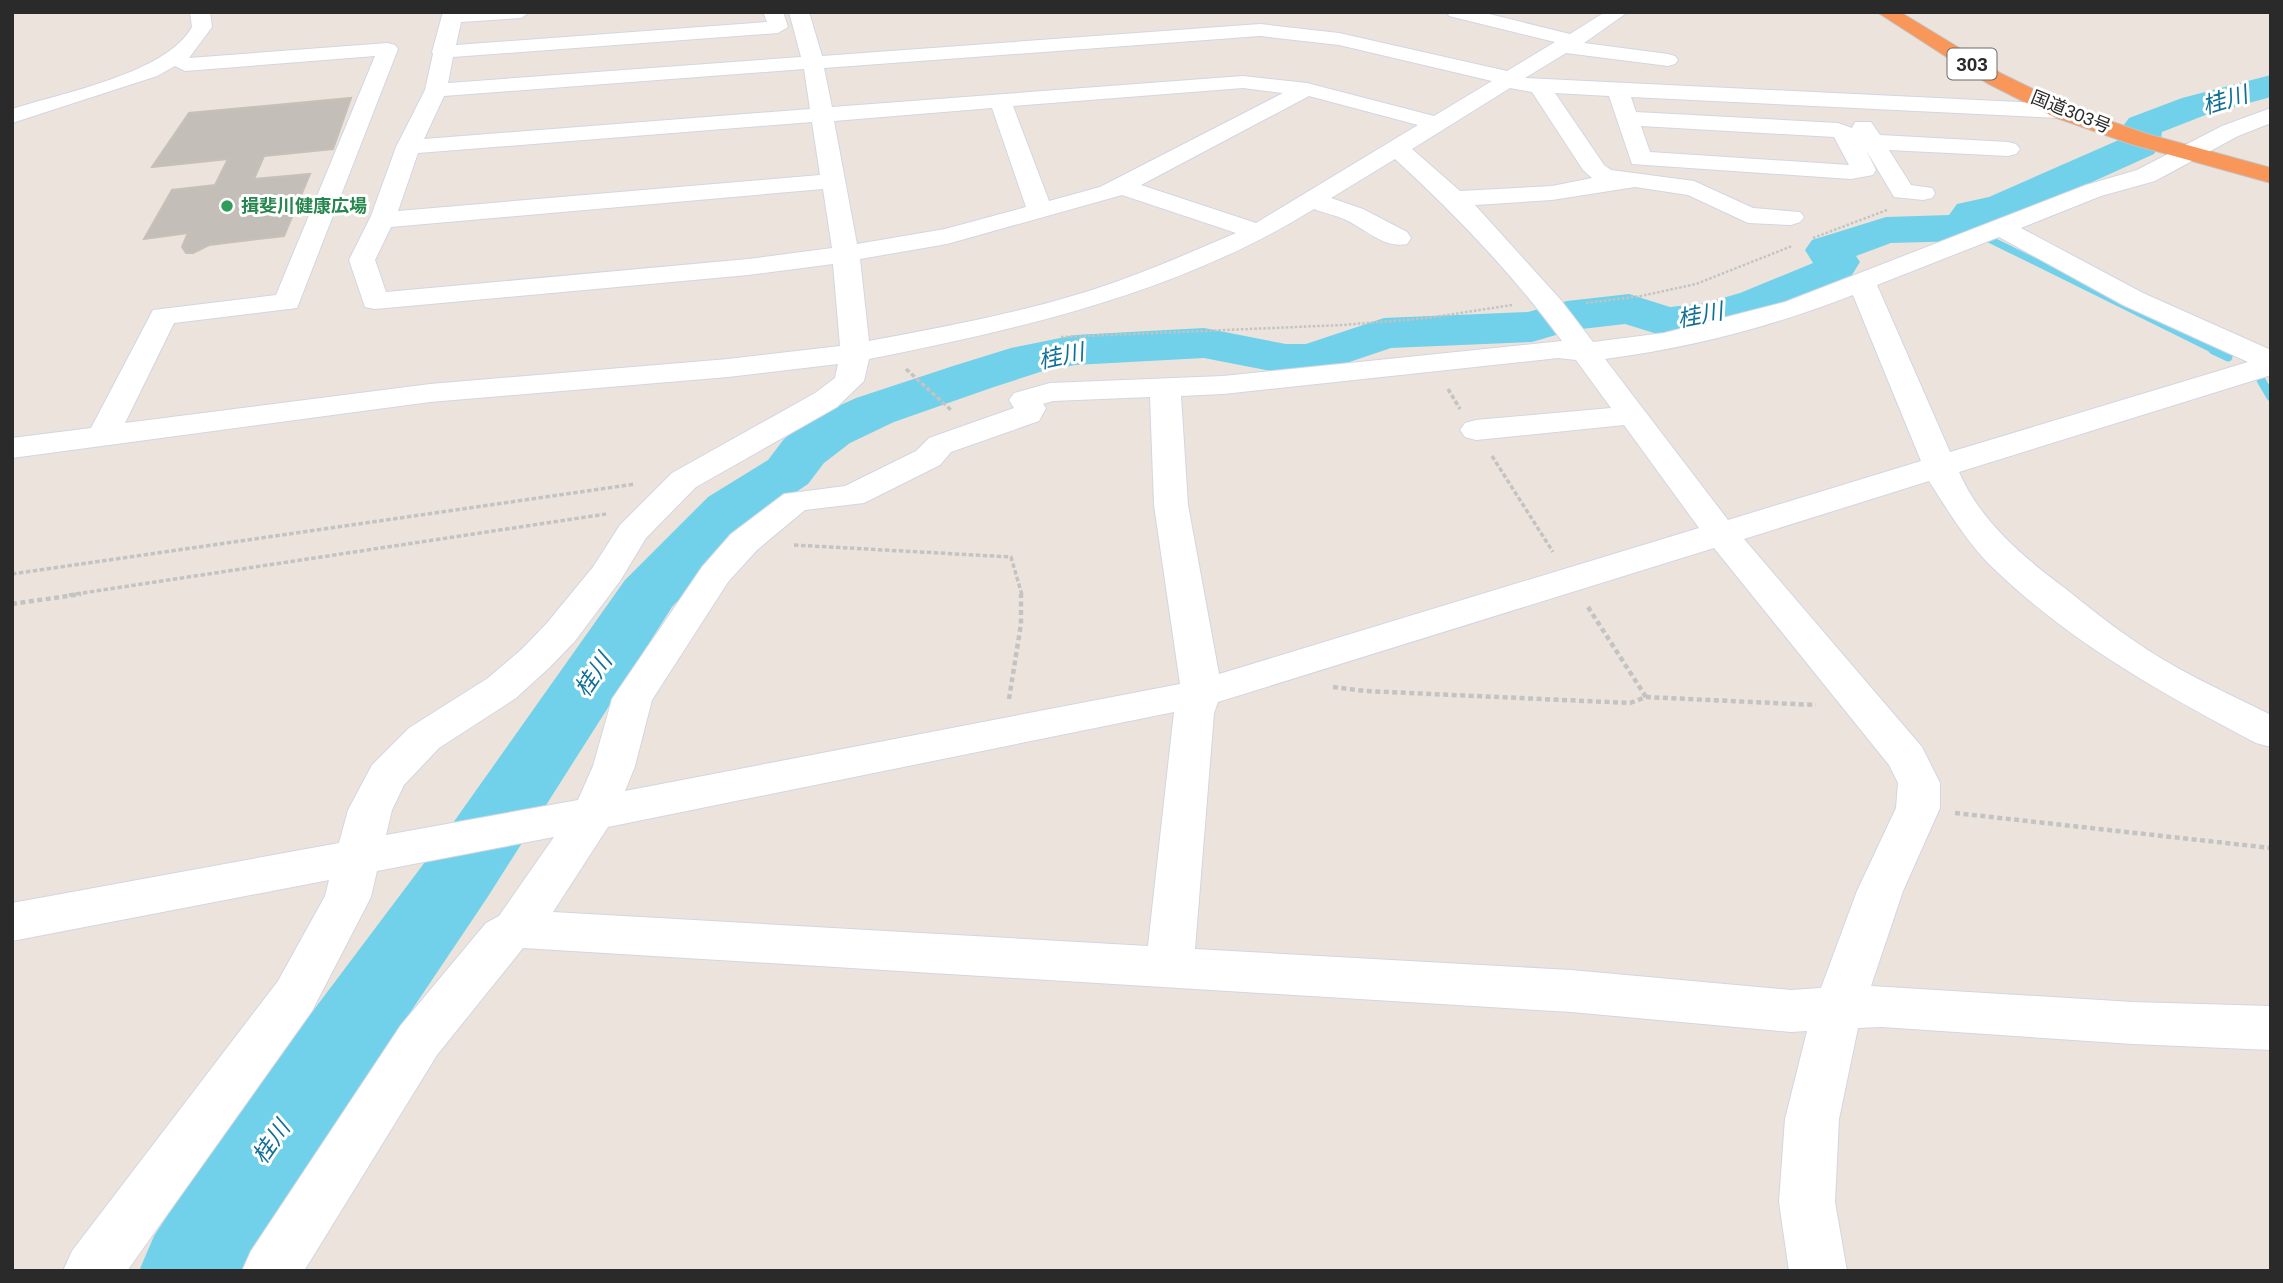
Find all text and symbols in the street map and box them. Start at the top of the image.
road number: 303 [1948,48,1996,80]
water label: 桂川 [2199,80,2254,119]
street label: 国道303号 [2028,87,2114,137]
place label: 揖斐川健康広場 [241,196,367,216]
marker: 揖斐川健康広場 [219,198,235,214]
water label: 桂川 [1675,297,1728,332]
water label: 桂川 [1036,338,1089,373]
water label: 桂川 [569,646,618,701]
water label: 桂川 [247,1113,297,1168]

